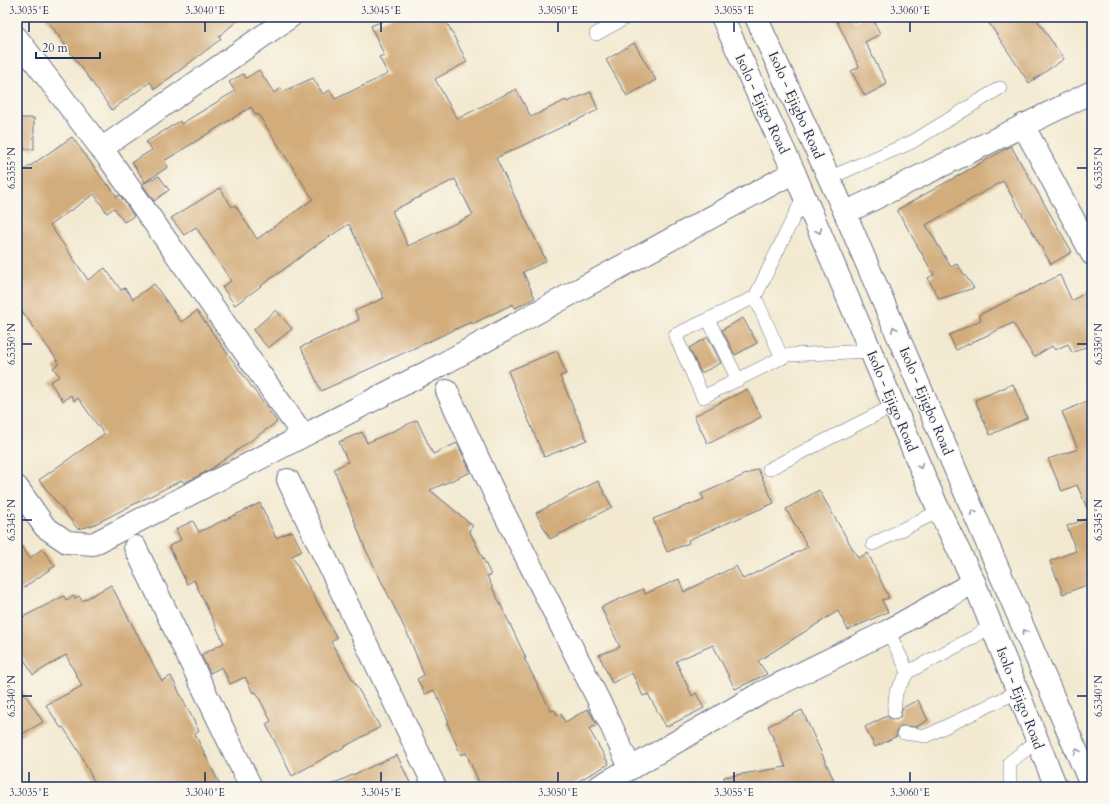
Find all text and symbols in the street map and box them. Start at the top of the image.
text: 3.3035°E [9,4,49,18]
text: 3.3040°E [185,4,225,18]
text: 3.3045°E [361,4,401,18]
text: 3.3050°E [538,4,578,18]
text: 3.3055°E [714,4,754,18]
text: 3.3060°E [890,4,930,18]
scale bar [36,34,100,60]
text: 20 m [42,40,69,56]
street label: Isolo - Ejigbo Road [764,48,828,162]
street label: Isolo - Ejigo Road [730,51,794,158]
text: 6.5355°N [5,147,19,189]
text: 6.5355°N [1092,147,1106,189]
one-way arrow [814,227,822,235]
text: 6.5350°N [5,323,19,365]
text: 6.5350°N [1092,323,1106,365]
one-way arrow [891,325,899,332]
street label: Isolo - Ejigbo Road [895,344,958,459]
street label: Isolo - Ejigo Road [862,347,922,455]
one-way arrow [916,463,924,470]
text: 6.5345°N [5,499,19,541]
text: 6.5345°N [1092,499,1106,541]
one-way arrow [970,509,978,516]
one-way arrow [1022,628,1030,636]
street label: Isolo - Ejigo Road [992,644,1048,753]
text: 6.5340°N [5,675,19,717]
text: 6.5340°N [1092,675,1106,717]
one-way arrow [1073,748,1081,755]
text: 3.3035°E [9,786,49,800]
text: 3.3040°E [185,786,225,800]
text: 3.3045°E [361,786,401,800]
text: 3.3050°E [538,786,578,800]
text: 3.3055°E [714,786,754,800]
text: 3.3060°E [890,786,930,800]

